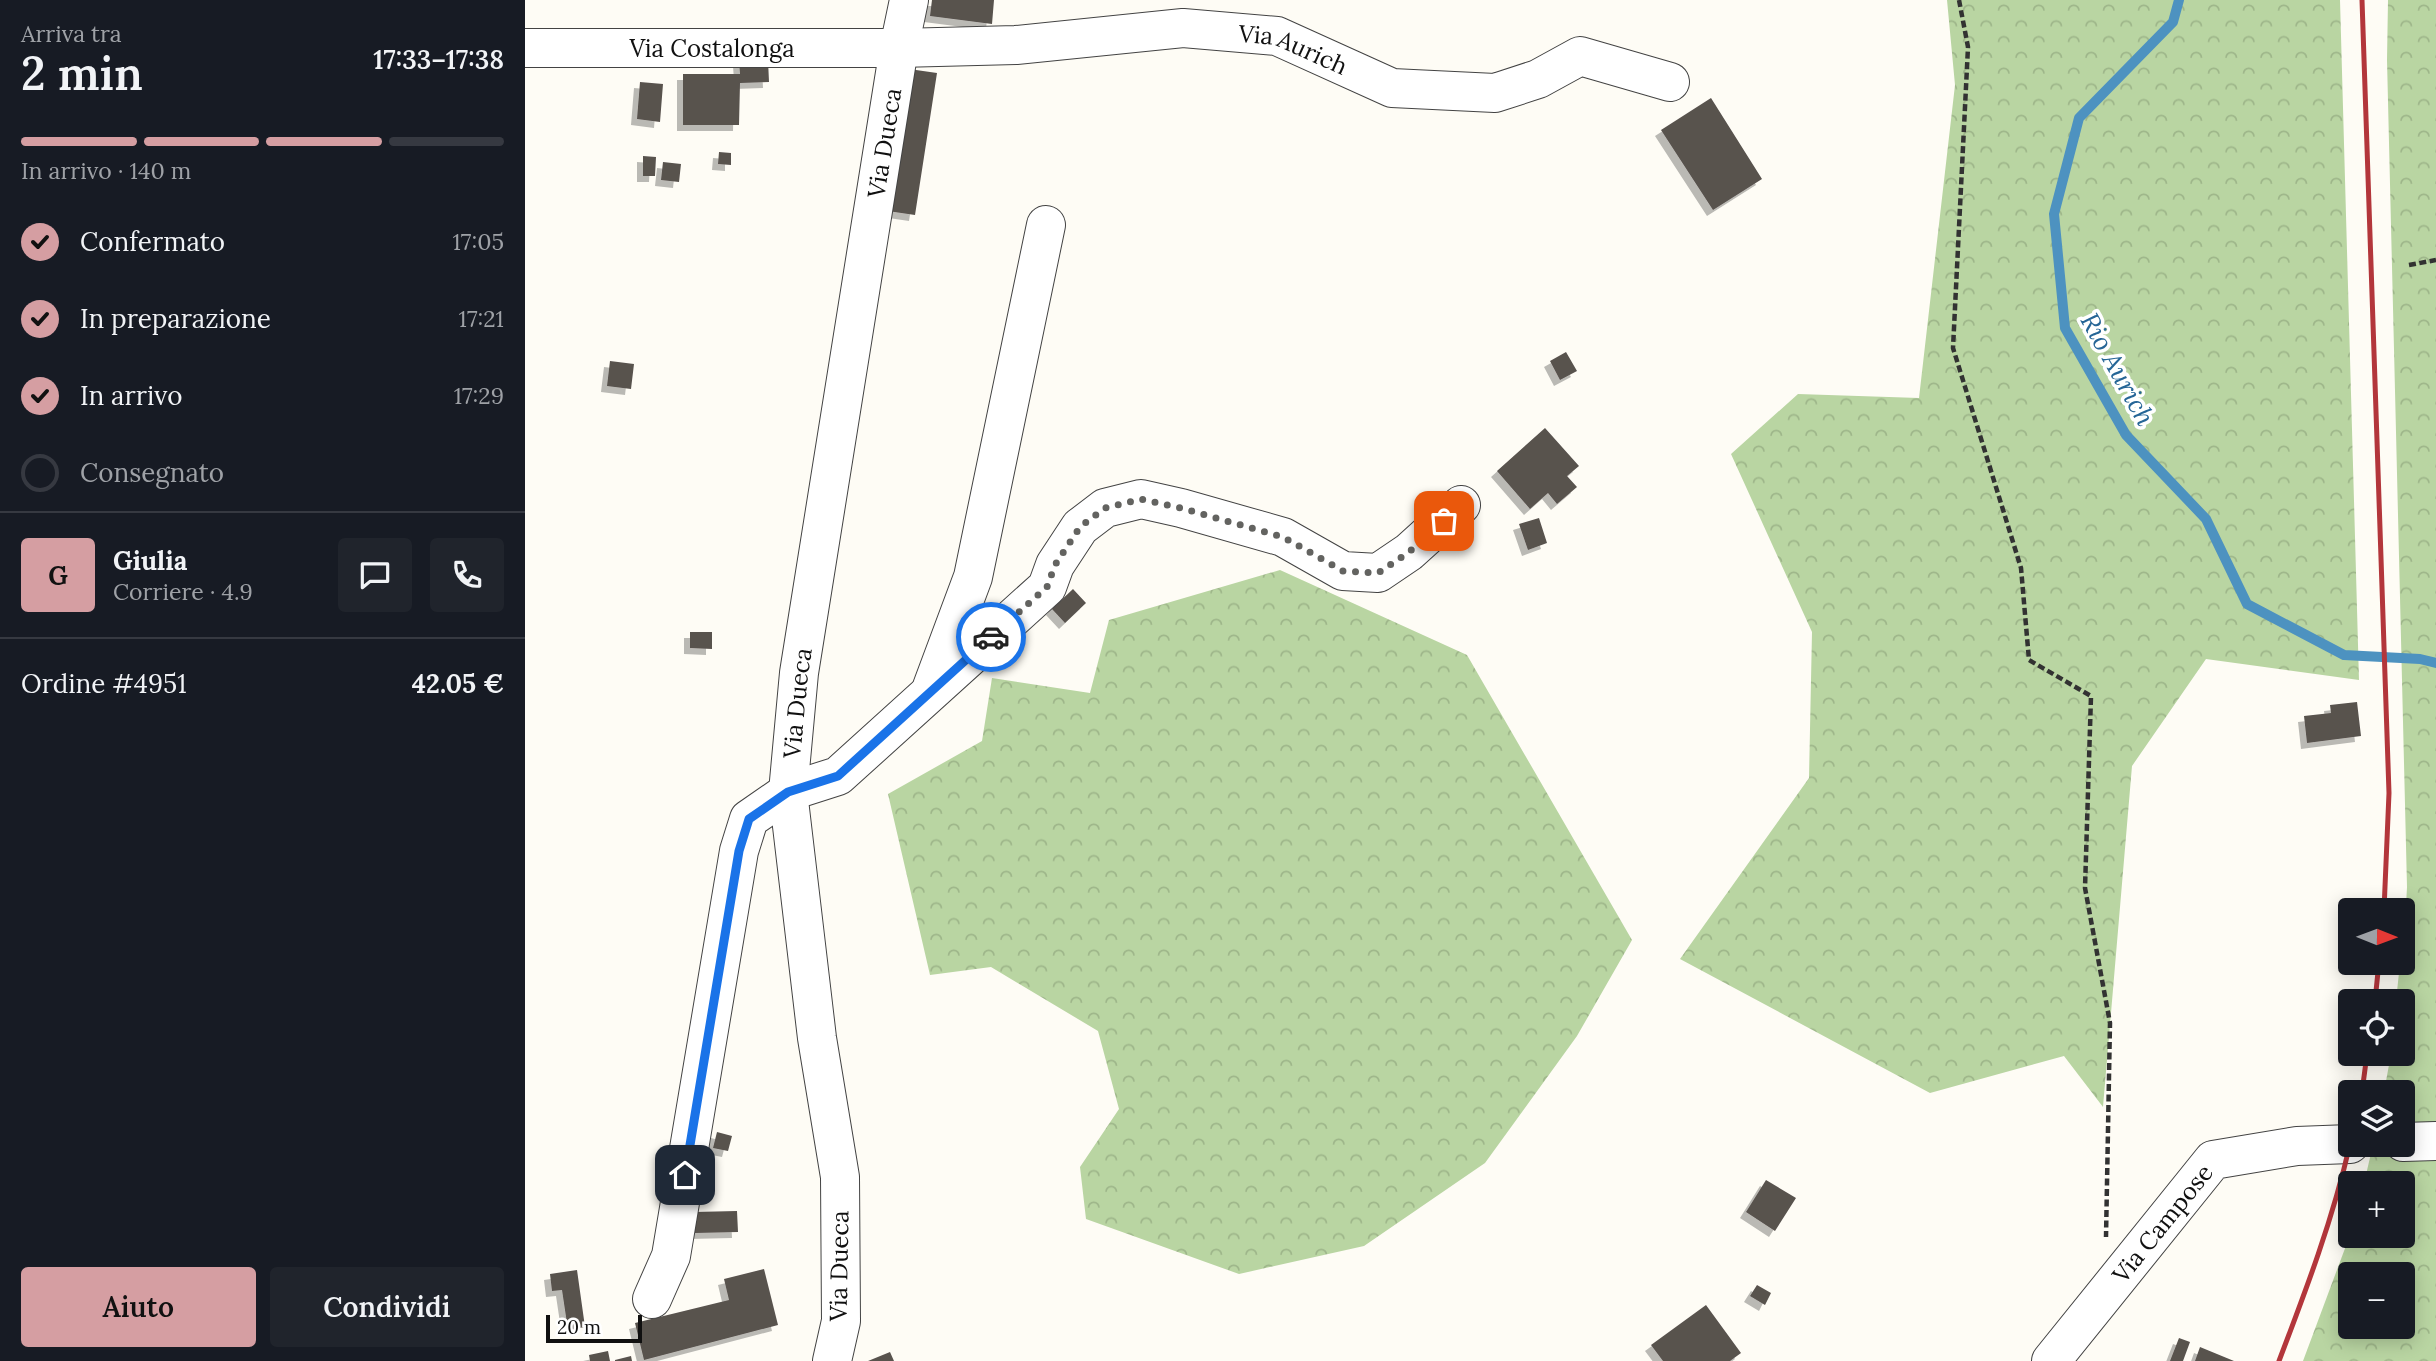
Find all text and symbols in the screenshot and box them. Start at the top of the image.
street label: Via Aurich [1236,17,1353,81]
text: Arriva tra [21,19,122,48]
street label: Via Costalonga [628,33,795,64]
text: 17:33–17:38 [373,43,504,76]
text: 2 min [21,44,143,103]
street label: Via Dueca [860,86,908,201]
text: In arrivo · 140 m [21,156,191,185]
icon: check [21,223,59,261]
text: Confermato [80,225,225,258]
text: 17:05 [452,227,504,256]
icon: check [21,300,59,338]
text: In preparazione [80,302,271,335]
text: 17:21 [459,304,504,333]
water label: Rio Aurich [2074,307,2163,431]
icon: check [21,377,59,415]
text: In arrivo [80,379,183,412]
text: 17:29 [454,381,504,410]
text: Consegnato [80,456,224,489]
pin [1414,491,1474,551]
icon: bag [1425,502,1463,540]
button: chat [338,538,412,612]
button: phone [430,538,504,612]
text: Giulia [113,544,187,577]
text: G [48,559,68,592]
text: Corriere · 4.9 [113,577,253,606]
courier [956,602,1026,672]
icon: car [972,618,1010,656]
street label: Via Dueca [776,645,818,761]
text: Ordine #4951 [21,667,187,700]
text: 42.05 € [412,667,504,700]
north arrow [2338,898,2415,975]
map controls [2338,898,2415,1339]
button: locate [2338,989,2415,1066]
button: layers [2338,1080,2415,1157]
pin [655,1145,715,1205]
icon: home [666,1156,704,1194]
street label: Via Campose [2104,1157,2219,1290]
button: + [2338,1171,2415,1248]
street label: Via Dueca [823,1210,855,1323]
button: − [2338,1262,2415,1339]
button: Aiuto [21,1267,256,1347]
button: Condividi [270,1267,504,1347]
scale bar [546,1312,642,1344]
text: 20 m [557,1315,601,1339]

